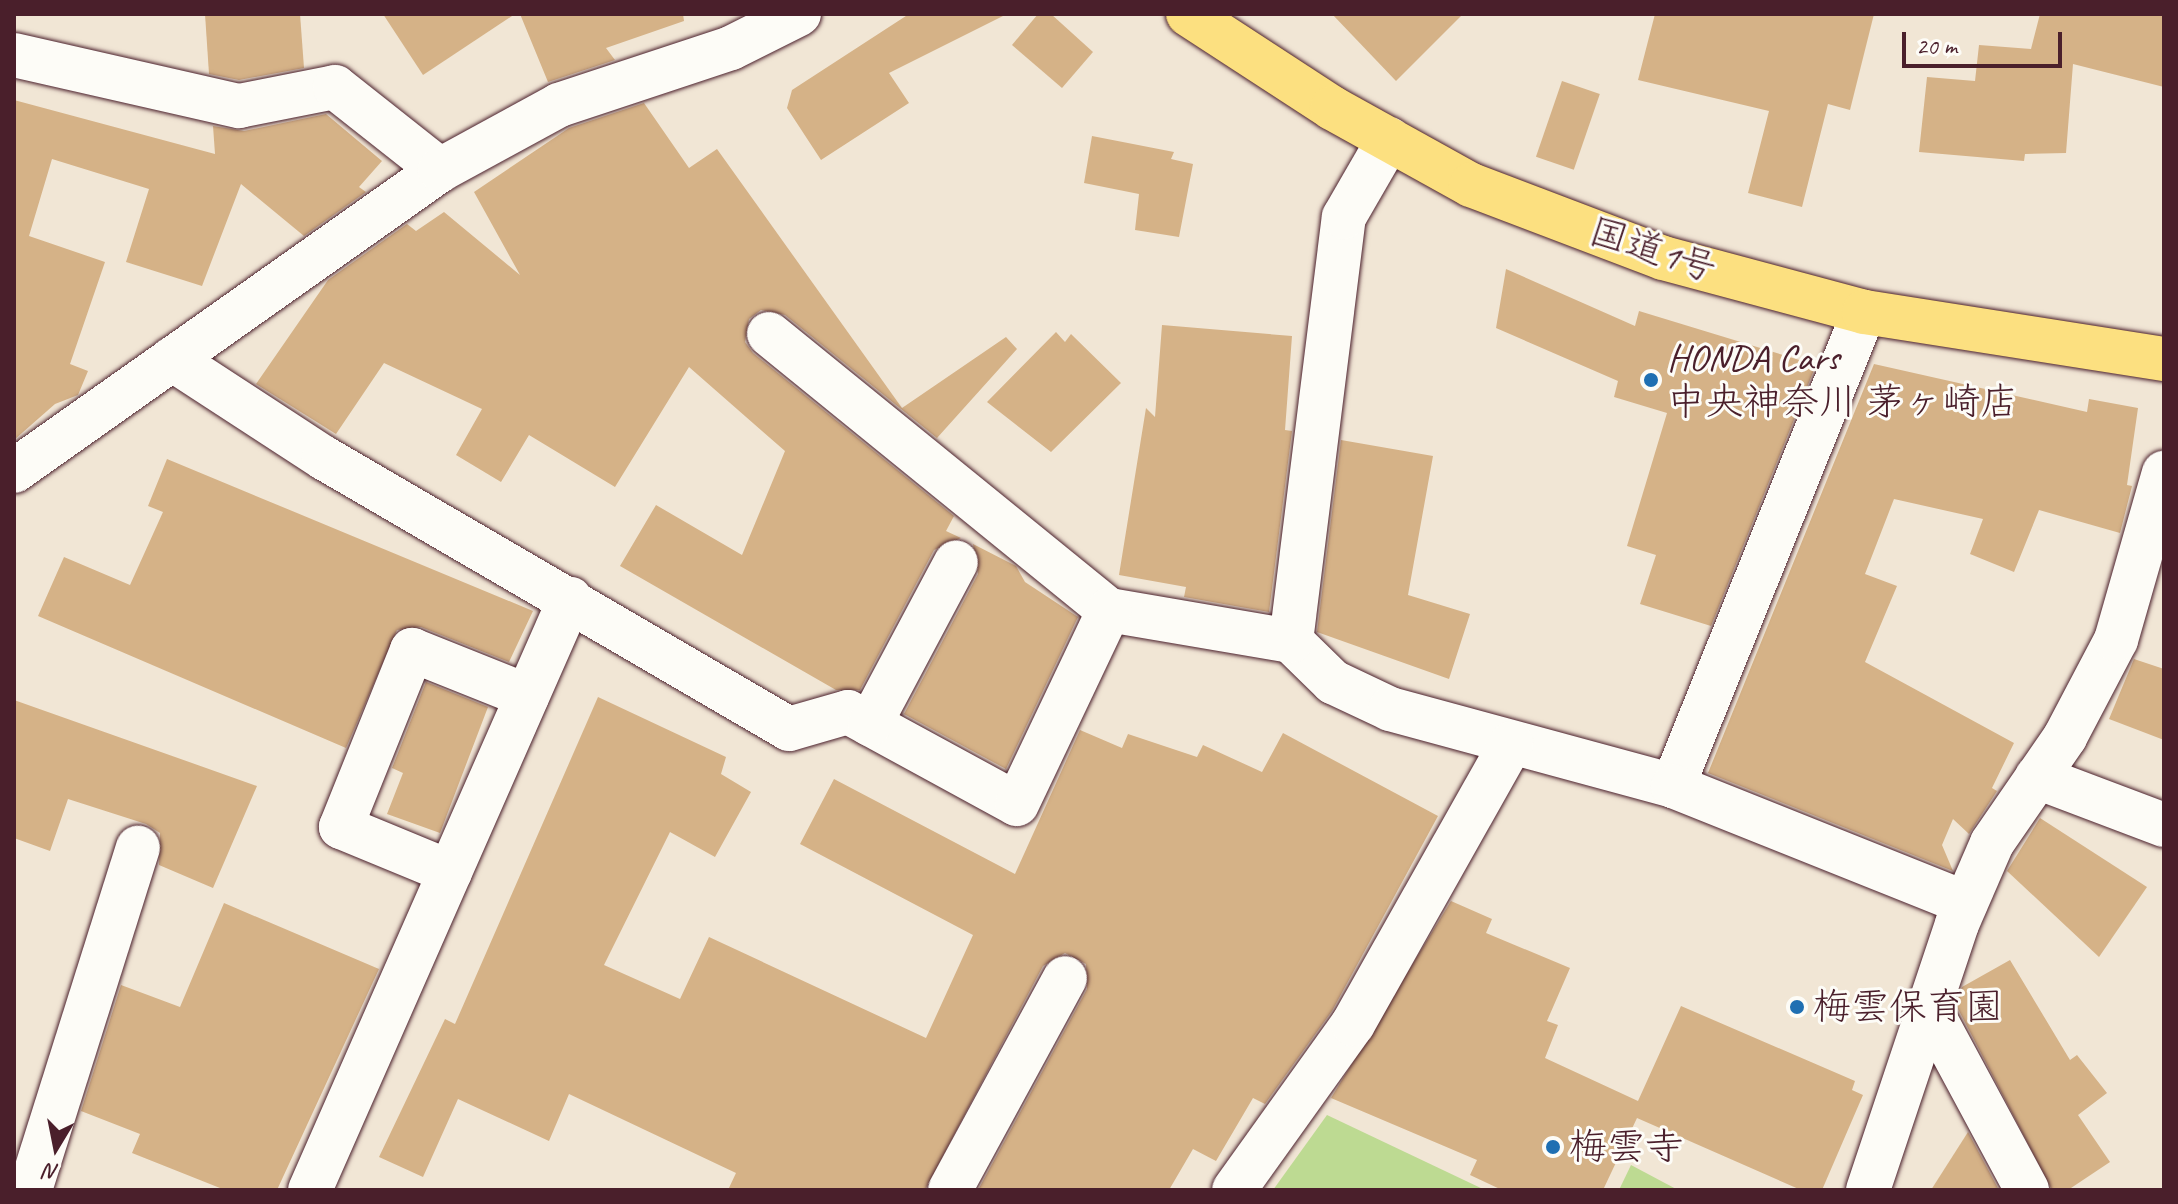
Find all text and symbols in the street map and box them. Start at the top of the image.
scale bar [1906,16,2066,66]
text: 20 m [1916,31,1957,61]
street label: 国道1号 [1584,208,1722,292]
place label: HONDA Cars 中央神奈川 茅ヶ崎店 [1667,335,2018,424]
marker: HONDA Cars 中央神奈川 茅ヶ崎店 [1642,371,1660,389]
place label: 梅雲保育園 [1813,984,2003,1030]
marker: 梅雲保育園 [1788,998,1806,1016]
north arrow [16,1108,96,1188]
place label: 梅雲寺 [1569,1124,1683,1170]
marker: 梅雲寺 [1544,1138,1562,1156]
text: N [43,1157,61,1187]

